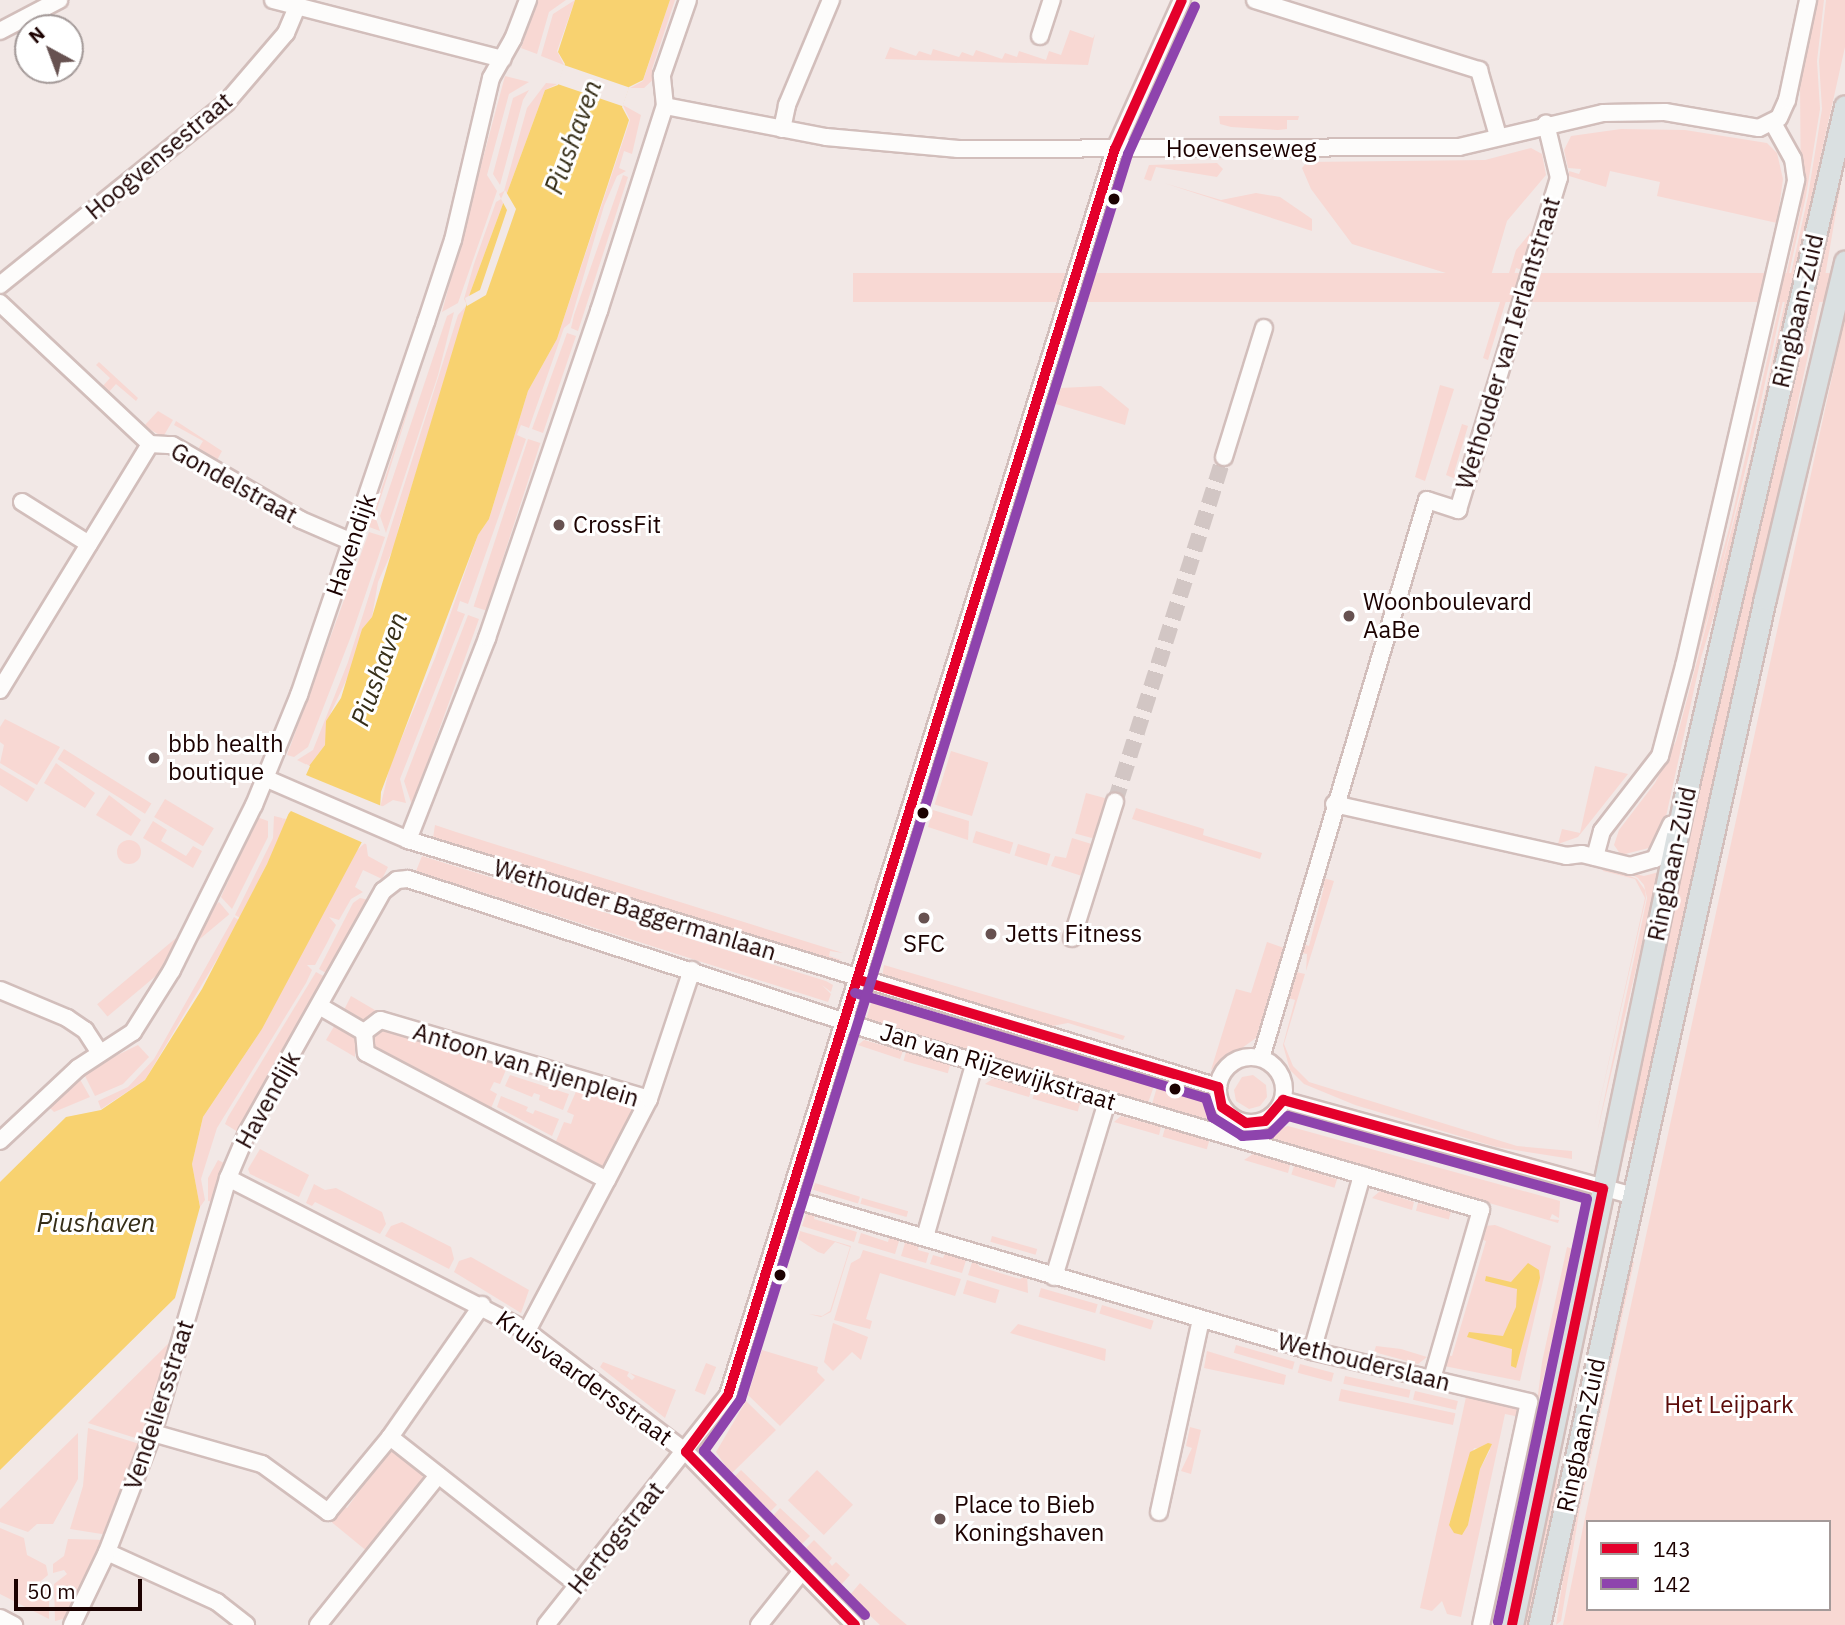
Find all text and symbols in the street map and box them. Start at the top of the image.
north arrow [14,14,84,84]
text: N [23,21,50,48]
water label: Piushaven [538,76,608,198]
street label: Hoogvensestraat [80,86,238,226]
street label: Hoevenseweg [1166,135,1316,163]
unlabelled marker [1107,192,1121,206]
street label: Wethouder van Ierlantstraat [1450,193,1566,493]
street label: Ringbaan-Zuid [1766,231,1830,391]
street label: Gondelstraat [166,436,302,530]
street label: Havendijk [320,490,382,600]
place label: CrossFit [573,511,661,539]
marker: CrossFit [551,517,567,533]
place label: Woonboulevard AaBe [1363,588,1532,644]
water label: Piushaven [344,608,414,730]
marker: Woonboulevard AaBe [1341,608,1357,624]
place label: bbb health boutique [168,730,284,786]
marker: bbb health boutique [146,750,162,766]
street label: Ringbaan-Zuid [1642,784,1702,944]
unlabelled marker [916,806,930,820]
street label: Wethouder Baggermanlaan [490,853,780,967]
marker: SFC [916,910,932,926]
place label: Jetts Fitness [1005,920,1142,948]
marker: Jetts Fitness [983,926,999,942]
place label: SFC [903,930,945,958]
street label: Antoon van Rijenplein [410,1017,642,1113]
street label: Jan van Rijzewijkstraat [877,1017,1119,1117]
street label: Havendijk [230,1046,306,1154]
unlabelled marker [1168,1082,1182,1096]
water label: Piushaven [37,1207,155,1239]
unlabelled marker [773,1268,787,1282]
street label: Kruisvaardersstraat [490,1304,678,1452]
street label: Vendeliersstraat [118,1317,200,1493]
street label: Wethouderslaan [1275,1327,1453,1397]
street label: Ringbaan-Zuid [1551,1355,1611,1515]
park label: Het Leijpark [1664,1391,1794,1419]
street label: Hertogstraat [562,1476,670,1600]
place label: Place to Bieb Koningshaven [954,1491,1104,1547]
marker: Place to Bieb Koningshaven [932,1511,948,1527]
legend [1586,1520,1831,1611]
text: 143 [1653,1535,1691,1563]
scale bar [18,1566,145,1610]
text: 142 [1653,1570,1691,1598]
text: 50 m [27,1577,76,1605]

